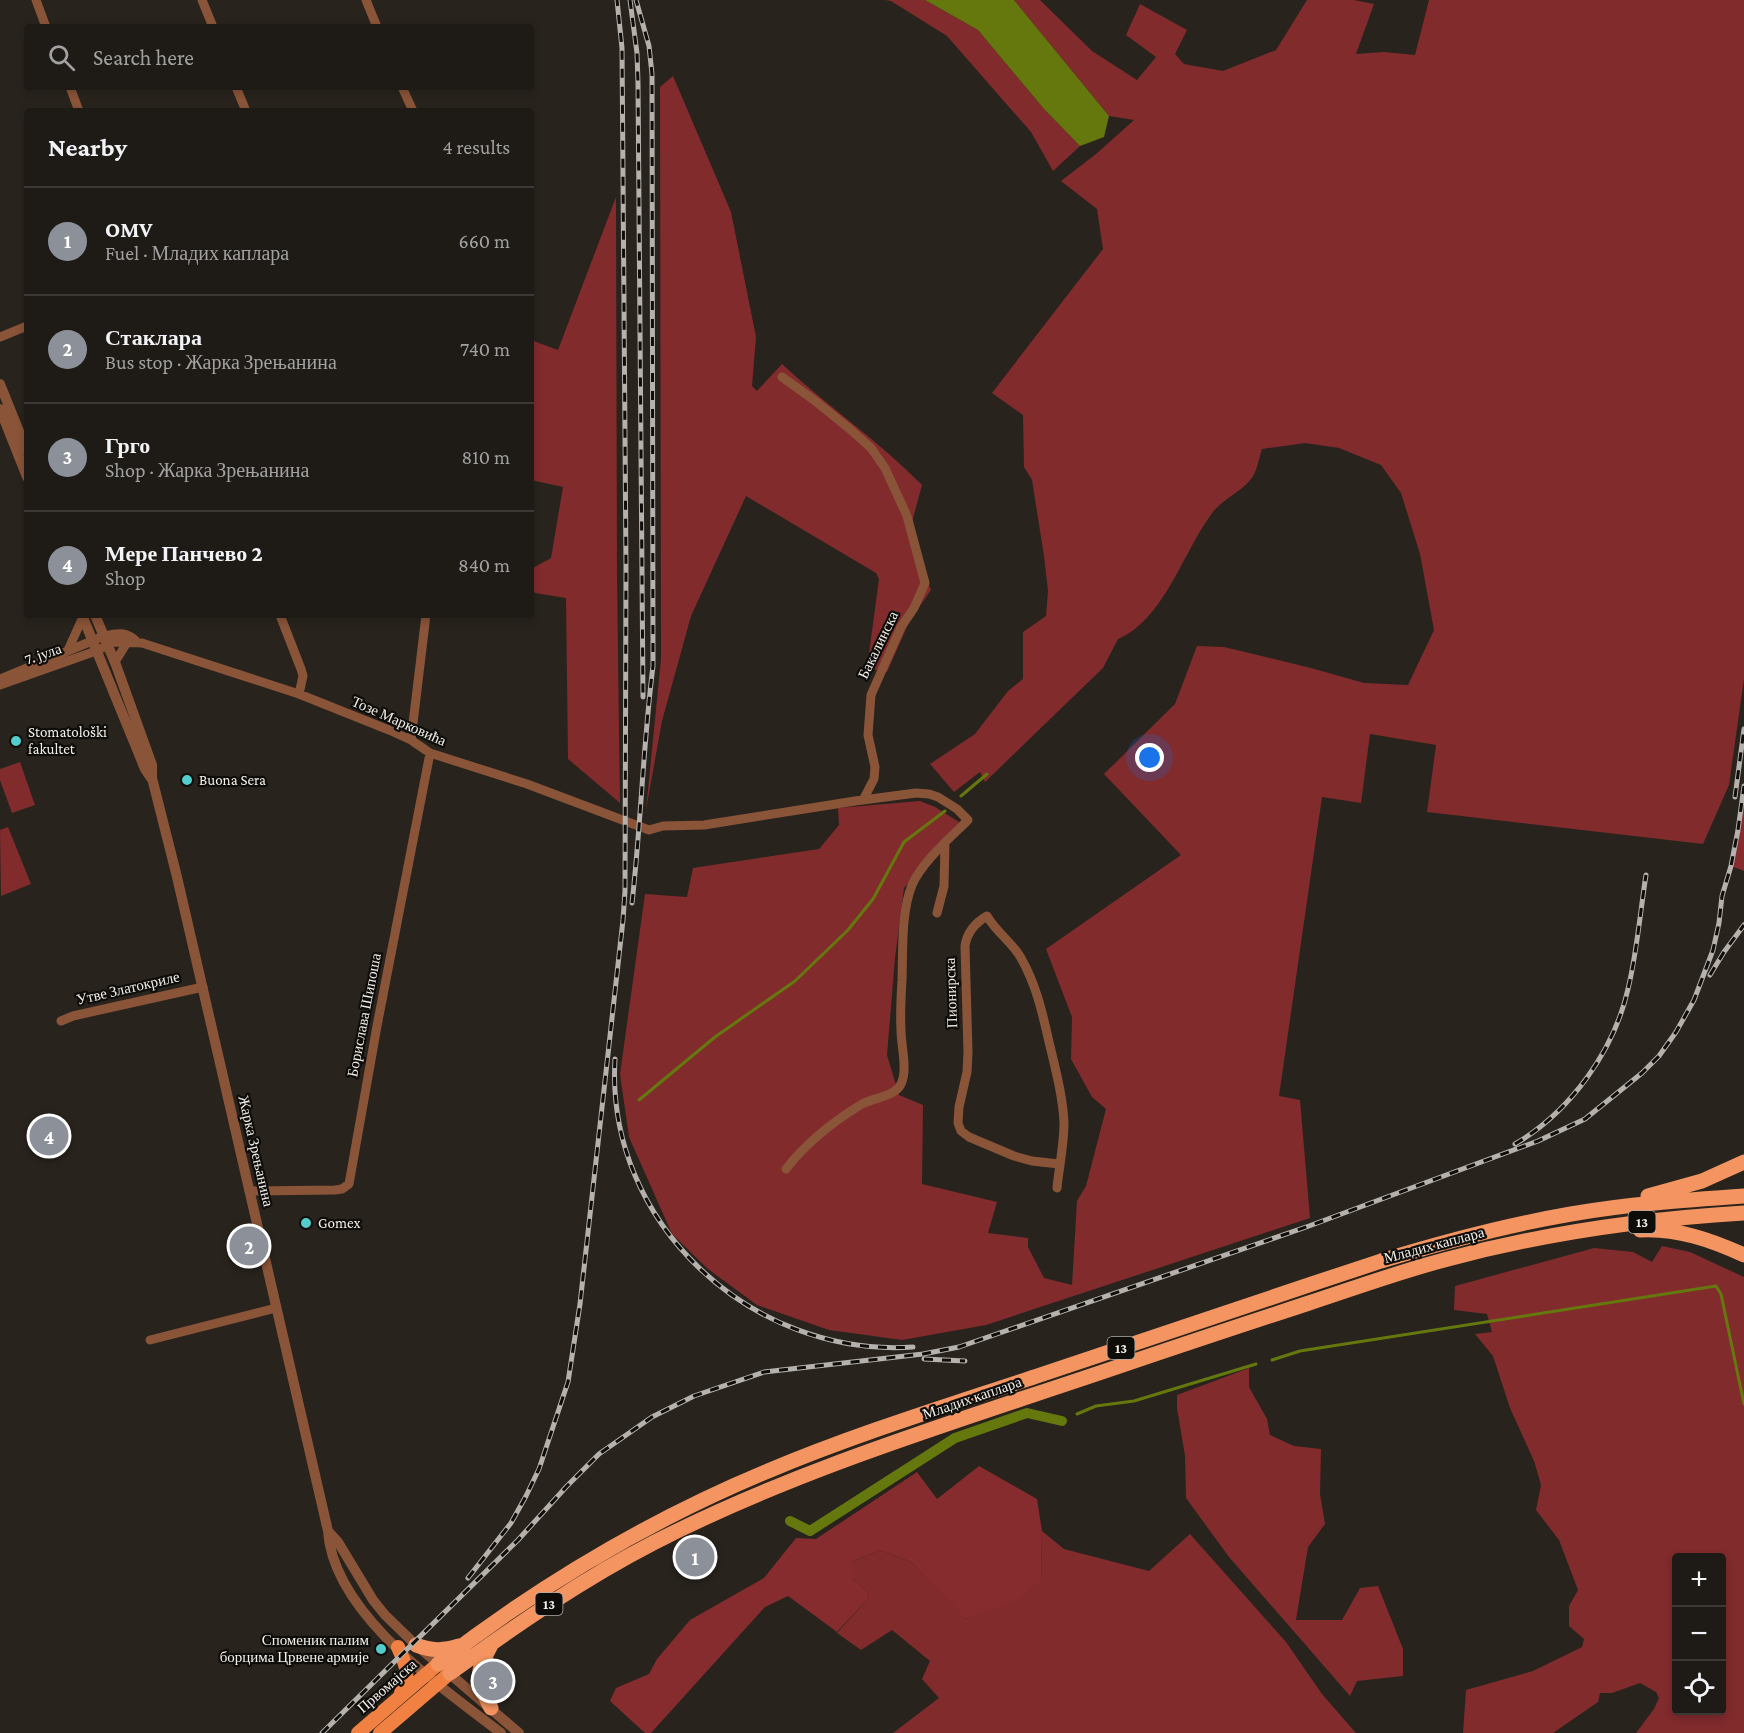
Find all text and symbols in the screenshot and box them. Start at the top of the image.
search box [24,24,534,90]
icon: search [45,41,78,74]
text: Search here [93,45,194,70]
text: Nearby [48,133,127,162]
text: 4 results [443,136,510,158]
text: OMV [105,217,153,242]
text: 1 [64,230,71,252]
text: 660 m [459,230,510,252]
text: Fuel · Младих каплара [105,242,289,264]
text: Стаклара [105,325,202,350]
text: 2 [62,338,73,360]
text: 740 m [460,338,510,360]
text: Bus stop · Жарка Зрењанина [105,351,337,373]
text: Грго [105,433,150,458]
text: 3 [63,446,72,468]
text: 810 m [461,446,510,468]
text: Shop · Жарка Зрењанина [105,459,309,481]
text: Мере Панчево 2 [105,541,263,566]
text: 4 [62,554,73,576]
text: 840 m [458,554,510,576]
text: Shop [105,567,146,589]
street label: Бакалинска [855,608,901,681]
street label: 7. јула [23,640,64,668]
street label: Тозе Марковића [349,693,449,749]
place label: Stomatološki fakultet [28,724,107,757]
marker: Stomatološki fakultet [9,734,23,748]
your location [1135,743,1164,772]
place label: Buona Sera [199,772,266,788]
marker: Buona Sera [180,773,194,787]
street label: Борислава Шипоша [344,951,384,1078]
street label: Пионирска [942,957,960,1028]
street label: Утве Златокриле [75,968,182,1008]
street label: Жарка Зрењанина [235,1094,277,1209]
pin: 4 [29,1114,68,1158]
road number: 13 [1628,1211,1656,1233]
place label: Gomex [318,1215,360,1231]
marker: Gomex [299,1216,313,1230]
pin: 2 [230,1224,268,1268]
street label: Младих каплара [1382,1224,1486,1266]
road number: 13 [1108,1337,1134,1359]
street label: Младих каплара [921,1374,1024,1422]
pin: 1 [676,1534,714,1580]
map controls [1672,1553,1726,1715]
button: + [1672,1553,1726,1607]
road number: 13 [536,1593,562,1615]
button: − [1672,1607,1726,1661]
place label: Споменик палим борцима Црвене армије [220,1632,370,1665]
marker: Споменик палим борцима Црвене армије [374,1642,388,1656]
street label: Првомајска [354,1656,420,1716]
pin: 3 [474,1658,512,1704]
button: locate [1672,1661,1726,1715]

